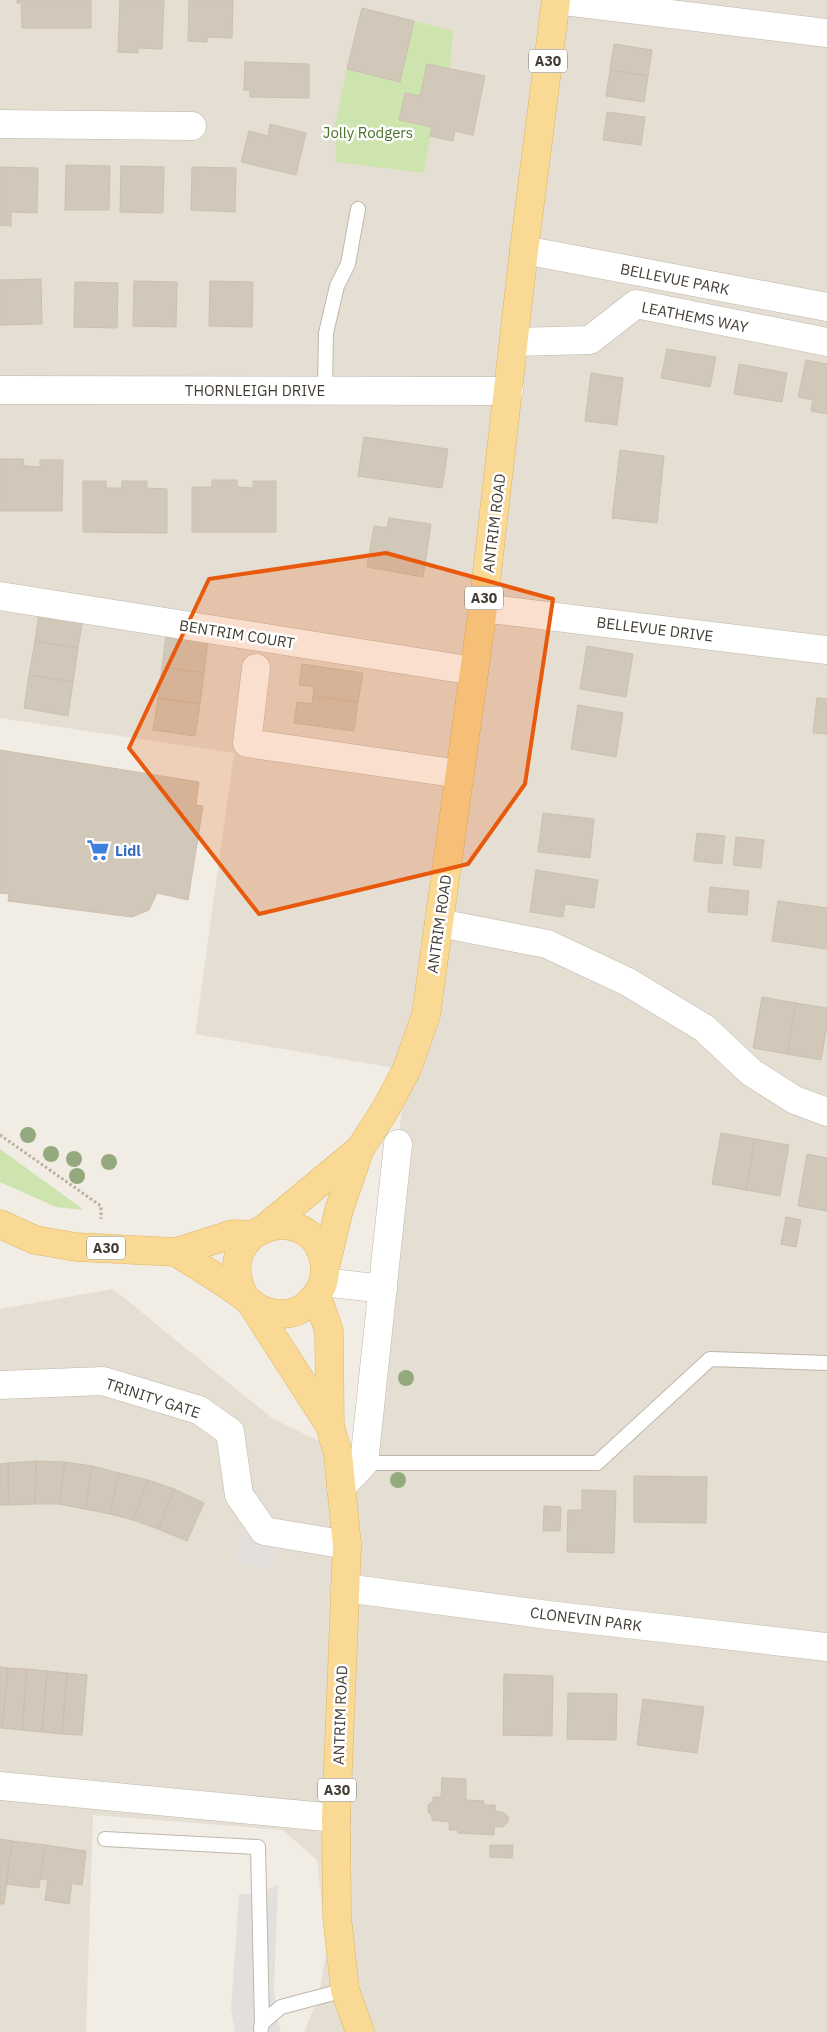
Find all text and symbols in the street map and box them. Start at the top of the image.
road number: A30 [529,49,567,72]
park label: Jolly Rodgers [323,123,413,142]
street label: BELLEVUE PARK [619,259,732,299]
street label: LEATHEMS WAY [640,297,750,337]
street label: THORNLEIGH DRIVE [185,381,325,400]
street label: ANTRIM ROAD [478,472,510,574]
road number: A30 [465,586,503,610]
street label: BELLEVUE DRIVE [596,612,714,646]
street label: BENTRIM COURT [178,615,297,653]
supermarket icon: Lidl [85,837,111,863]
place label: Lidl [115,841,141,860]
street label: ANTRIM ROAD [423,873,455,975]
road number: A30 [87,1236,125,1260]
street label: TRINITY GATE [103,1374,203,1422]
street label: CLONEVIN PARK [529,1603,644,1635]
street label: ANTRIM ROAD [329,1665,351,1765]
road number: A30 [318,1778,356,1802]

